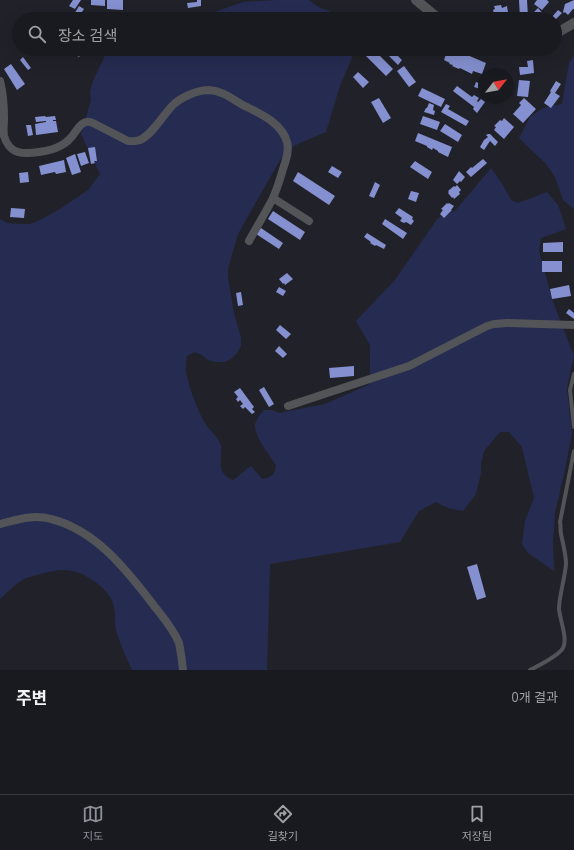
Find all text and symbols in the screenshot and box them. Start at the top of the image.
search box [12,12,562,56]
icon: search [26,23,48,45]
text: 장소 검색 [58,26,117,45]
north arrow [478,68,514,104]
text: 주변 [16,687,47,709]
text: 0개 결과 [512,689,558,706]
tab: 지도 [82,803,104,843]
tab: 길찾기 [268,803,298,843]
tab: 저장됨 [462,803,492,843]

